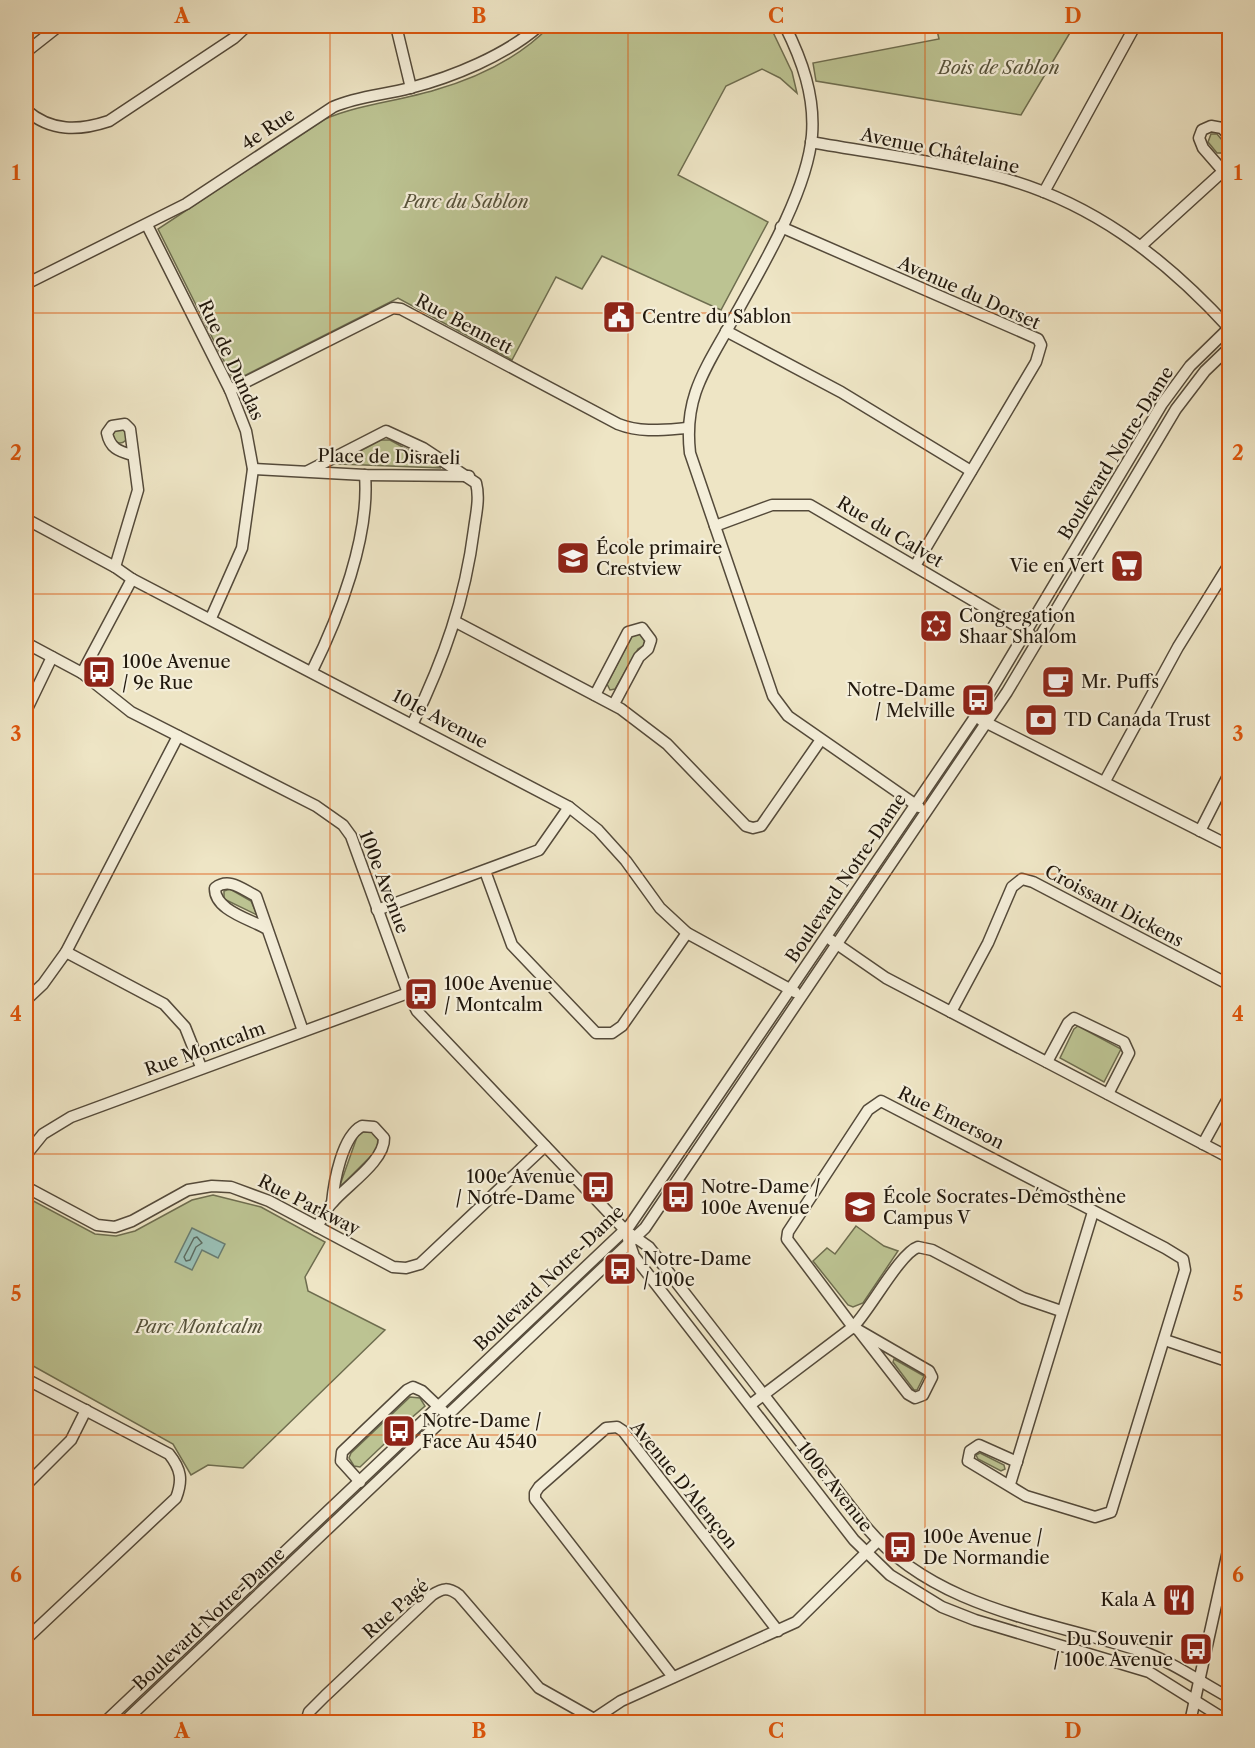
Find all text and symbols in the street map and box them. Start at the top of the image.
text: A [173,4,190,28]
text: B [472,4,487,28]
text: C [768,4,784,28]
text: D [1064,4,1082,28]
park label: Bois de Sablon [936,57,1060,79]
street label: 4e Rue [237,103,299,155]
street label: Avenue Châtelaine [858,123,1021,179]
text: 1 [12,161,21,185]
text: 1 [1234,161,1243,185]
park label: Parc du Sablon [401,191,529,213]
street label: Avenue du Dorset [894,251,1044,334]
street label: Rue Bennett [412,289,517,359]
street label: Rue de Dundas [194,296,268,424]
public building icon: Centre du Sablon [601,299,637,335]
place label: Centre du Sablon [642,306,791,328]
street label: Boulevard Notre-Dame [1054,362,1178,544]
text: 2 [10,441,22,465]
text: 2 [1232,441,1244,465]
street label: Place de Disraeli [317,445,461,469]
street label: Rue du Calvet [833,492,948,573]
place label: École primaire Crestview [596,536,722,580]
school or university icon: École primaire Crestview [555,540,591,576]
supermarket icon: Vie en Vert [1109,548,1145,584]
place label: Vie en Vert [1009,555,1105,577]
place label: Congregation Shaar Shalom [959,605,1077,648]
synagogue icon: Congregation Shaar Shalom [918,608,954,644]
place label: 100e Avenue / 9e Rue [122,651,231,694]
bus stop icon: 100e Avenue / 9e Rue [81,654,117,690]
cafe icon: Mr. Puffs [1040,664,1076,700]
place label: Mr. Puffs [1081,671,1159,693]
place label: Notre-Dame / Melville [847,679,955,722]
bus stop icon: Notre-Dame / Melville [960,682,996,718]
street label: 101e Avenue [389,685,491,753]
bank icon: TD Canada Trust [1023,702,1059,738]
place label: TD Canada Trust [1064,709,1211,731]
text: 3 [10,722,22,746]
text: 3 [1232,722,1244,746]
street label: Boulevard Notre-Dame [781,789,911,967]
street label: 100e Avenue [354,827,414,937]
street label: Croissant Dickens [1041,860,1187,952]
place label: 100e Avenue / Montcalm [444,973,553,1016]
bus stop icon: 100e Avenue / Montcalm [403,976,439,1012]
text: 4 [10,1002,22,1026]
text: 4 [1232,1002,1244,1026]
street label: Rue Montcalm [142,1017,268,1081]
street label: Rue Emerson [894,1082,1008,1154]
place label: 100e Avenue / Notre-Dame [455,1166,575,1209]
bus stop icon: 100e Avenue / Notre-Dame [580,1169,616,1205]
street label: Rue Parkway [254,1170,364,1240]
place label: Notre-Dame / 100e Avenue [701,1176,821,1219]
bus stop icon: Notre-Dame / 100e Avenue [660,1179,696,1215]
place label: École Socrates-Démosthène Campus V [883,1185,1126,1229]
school or university icon: École Socrates-Démosthène Campus V [842,1189,878,1225]
street label: Boulevard Notre-Dame [469,1201,629,1355]
place label: Notre-Dame / 100e [643,1248,751,1291]
bus stop icon: Notre-Dame / 100e [602,1251,638,1287]
text: 5 [10,1282,22,1306]
text: 5 [1232,1282,1244,1306]
park label: Parc Montcalm [133,1316,263,1338]
place label: Notre-Dame / Face Au 4540 [422,1410,542,1453]
bus stop icon: Notre-Dame / Face Au 4540 [381,1413,417,1449]
street label: Avenue D'Alençon [625,1416,742,1553]
street label: 100e Avenue [793,1437,877,1537]
place label: 100e Avenue / De Normandie [923,1526,1050,1569]
bus stop icon: 100e Avenue / De Normandie [882,1529,918,1565]
street label: Boulevard Notre-Dame [128,1543,290,1695]
text: 6 [10,1563,22,1587]
text: 6 [1232,1563,1244,1587]
street label: Rue Pagé [359,1575,433,1643]
restaurant icon: Kala A [1161,1582,1197,1618]
place label: Kala A [1100,1589,1157,1611]
place label: Du Souvenir / 100e Avenue [1053,1628,1173,1671]
bus stop icon: Du Souvenir / 100e Avenue [1178,1631,1214,1667]
text: A [173,1719,190,1743]
text: B [472,1719,487,1743]
text: C [768,1719,784,1743]
text: D [1064,1719,1082,1743]

